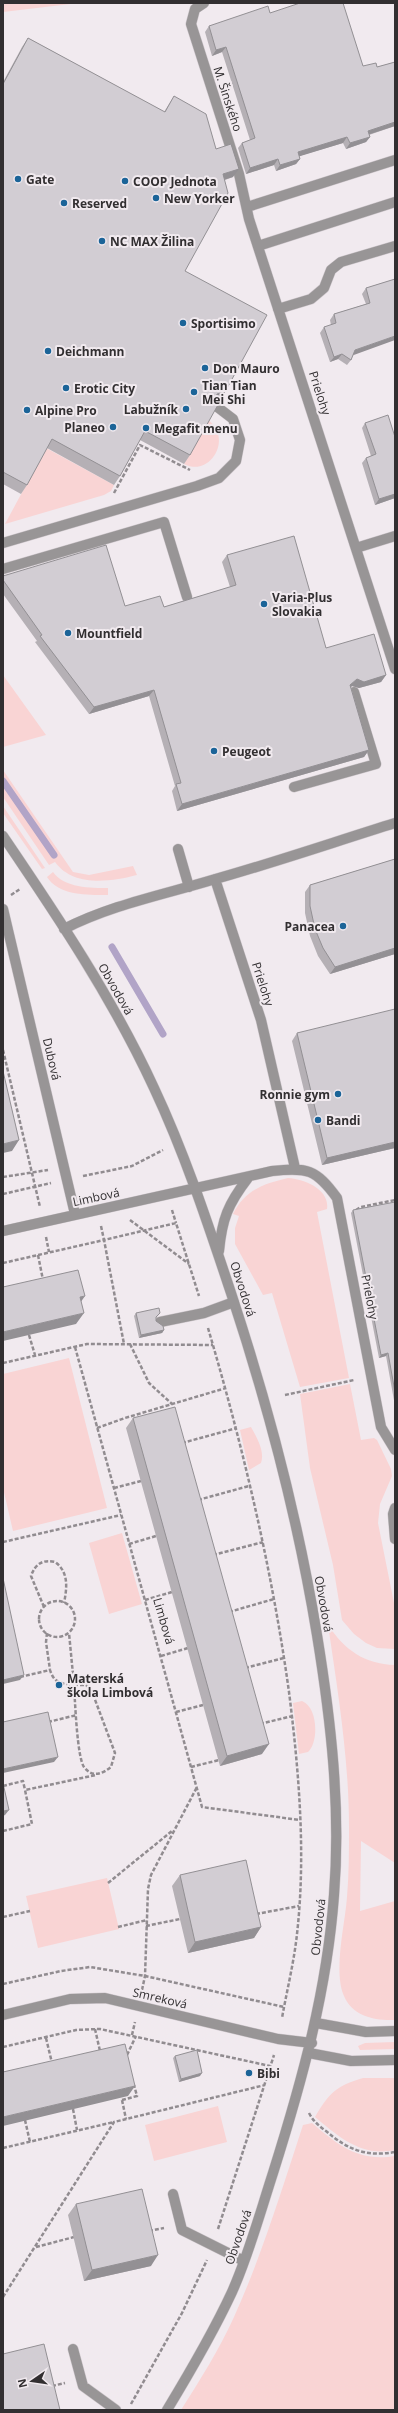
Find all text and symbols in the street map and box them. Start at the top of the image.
street label: M. Šinského [210,64,246,134]
place label: Gate [26,171,54,188]
place label: COOP Jednota [133,173,217,190]
marker: Gate [13,174,23,184]
marker: COOP Jednota [120,176,130,186]
place label: New Yorker [164,190,235,207]
marker: New Yorker [151,193,161,203]
place label: Reserved [72,195,127,212]
marker: Reserved [59,198,69,208]
place label: NC MAX Žilina [110,233,194,250]
marker: NC MAX Žilina [97,236,107,246]
place label: Sportisimo [191,315,256,332]
marker: Sportisimo [178,318,188,328]
place label: Deichmann [56,343,125,360]
marker: Deichmann [43,346,53,356]
place label: Don Mauro [213,360,280,377]
marker: Don Mauro [200,363,210,373]
street label: Prielohy [305,369,335,418]
place label: Tian Tian Mei Shi [202,377,257,408]
place label: Erotic City [74,380,135,397]
marker: Erotic City [61,383,71,393]
marker: Tian Tian Mei Shi [189,387,199,397]
place label: Labužník [124,401,179,418]
place label: Alpine Pro [35,402,97,419]
marker: Labužník [181,404,191,414]
marker: Alpine Pro [22,405,32,415]
place label: Planeo [64,419,105,436]
place label: Megafit menu [154,420,238,437]
marker: Planeo [108,422,118,432]
marker: Megafit menu [141,423,151,433]
place label: Varia-Plus Slovakia [272,589,332,620]
marker: Varia-Plus Slovakia [259,599,269,609]
place label: Mountfield [76,625,142,642]
marker: Mountfield [63,628,73,638]
place label: Peugeot [222,743,271,760]
marker: Peugeot [209,746,219,756]
place label: Panacea [285,918,335,935]
marker: Panacea [338,921,348,931]
street label: Obvodová [94,960,138,1018]
street label: Prielohy [248,960,278,1009]
street label: Dubová [39,1036,65,1082]
place label: Ronnie gym [260,1086,330,1103]
marker: Ronnie gym [333,1089,343,1099]
place label: Bandi [326,1112,360,1129]
marker: Bandi [313,1115,323,1125]
street label: Limbová [71,1184,121,1210]
street label: Obvodová [226,1259,260,1319]
street label: Prielohy [357,1273,383,1322]
street label: Obvodová [311,1574,337,1634]
street label: Limbová [149,1596,179,1646]
place label: Materská škola Limbová [67,1670,153,1701]
marker: Materská škola Limbová [54,1680,64,1690]
street label: Obvodová [307,1898,329,1956]
street label: Smreková [131,1983,189,2013]
place label: Bibi [257,2065,280,2082]
marker: Bibi [244,2068,254,2078]
street label: Obvodová [221,2207,255,2267]
north arrow [12,2361,52,2401]
text: N [13,2377,30,2389]

